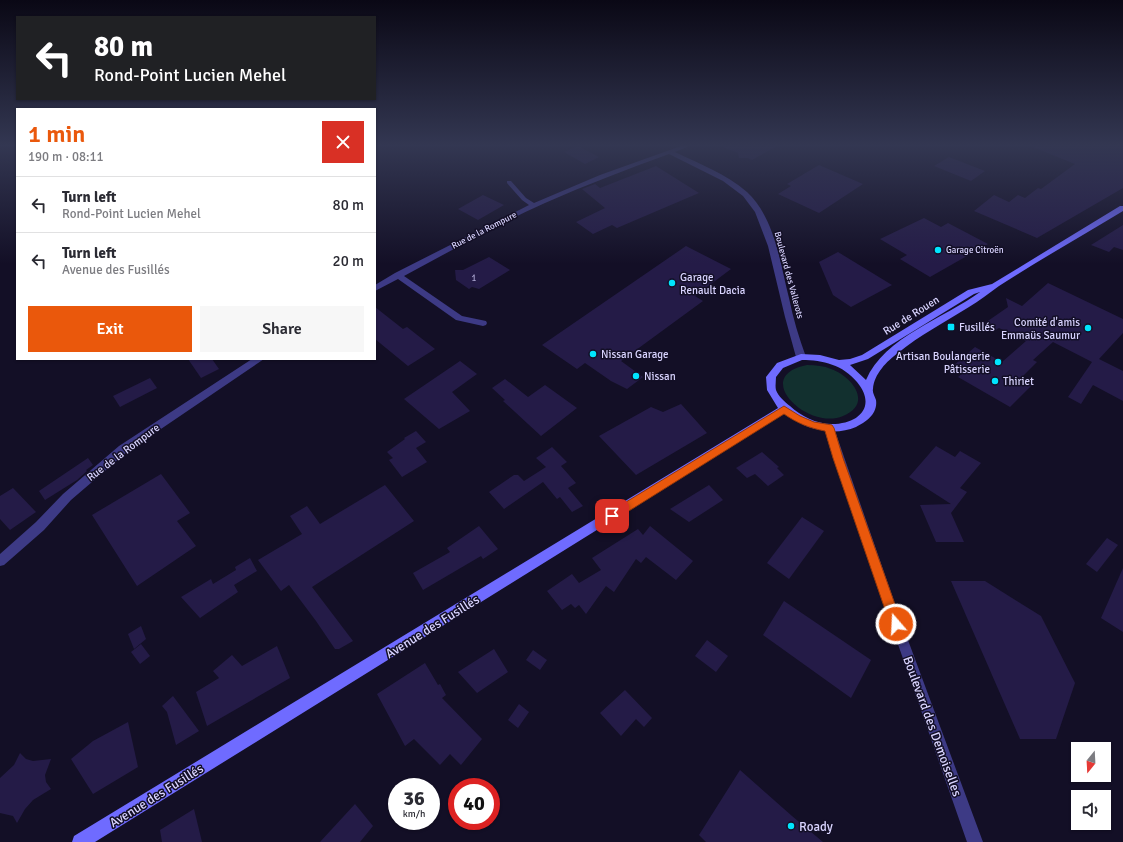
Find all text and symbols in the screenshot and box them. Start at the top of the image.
text: 80 m [94,30,153,64]
icon: left [28,32,80,84]
text: Rond-Point Lucien Mehel [94,64,286,86]
text: 1 min [28,119,85,149]
button: close [322,121,364,163]
text: 190 m · 08:11 [28,149,104,165]
text: Turn left [62,188,116,206]
icon: left [28,194,50,216]
text: 80 m [333,196,364,214]
text: Rond-Point Lucien Mehel [62,206,201,222]
street label: Rue de la Rompure [450,209,519,252]
street label: Boulevard des Vallerots [772,230,805,320]
text: Turn left [62,244,116,262]
marker: Garage Citroën [933,245,943,255]
place label: Garage Citroën [946,245,1004,256]
icon: left [28,250,50,272]
text: 20 m [333,252,364,270]
text: Avenue des Fusillés [62,262,170,278]
place label: Garage Renault Dacia [680,271,746,297]
house number: 1 [472,273,477,284]
marker: Garage Renault Dacia [667,278,677,288]
street label: Rue de Rouen [881,293,942,338]
button: Exit [28,306,192,352]
button: Share [200,306,364,352]
place label: Comité d'amis Emmaüs Saumur [1001,316,1080,342]
place label: Fusillés [959,321,995,334]
marker: Fusillés [946,322,956,332]
marker: Comité d'amis Emmaüs Saumur [1083,323,1093,333]
place label: Nissan Garage [601,348,669,361]
marker: Nissan Garage [588,349,598,359]
place label: Artisan Boulangerie Pâtisserie [896,350,990,376]
marker: Artisan Boulangerie Pâtisserie [993,357,1003,367]
place label: Nissan [644,370,676,383]
marker: Nissan [631,371,641,381]
place label: Thiriet [1003,375,1034,388]
marker: Thiriet [990,376,1000,386]
street label: Rue de la Rompure [84,421,162,484]
pin [595,499,629,533]
icon: arrive [601,505,623,527]
street label: Avenue des Fusillés [383,591,483,662]
position arrow [875,603,917,645]
street label: Boulevard des Demoiselles [899,654,965,799]
north arrow [1071,742,1111,782]
map controls [1071,742,1111,830]
street label: Avenue des Fusillés [107,760,207,831]
speed limit sign: 40 [448,778,500,830]
text: 36 [403,786,425,811]
button: sound [1071,790,1111,830]
text: km/h [403,808,425,820]
place label: Roady [799,819,833,835]
marker: Roady [786,821,796,831]

